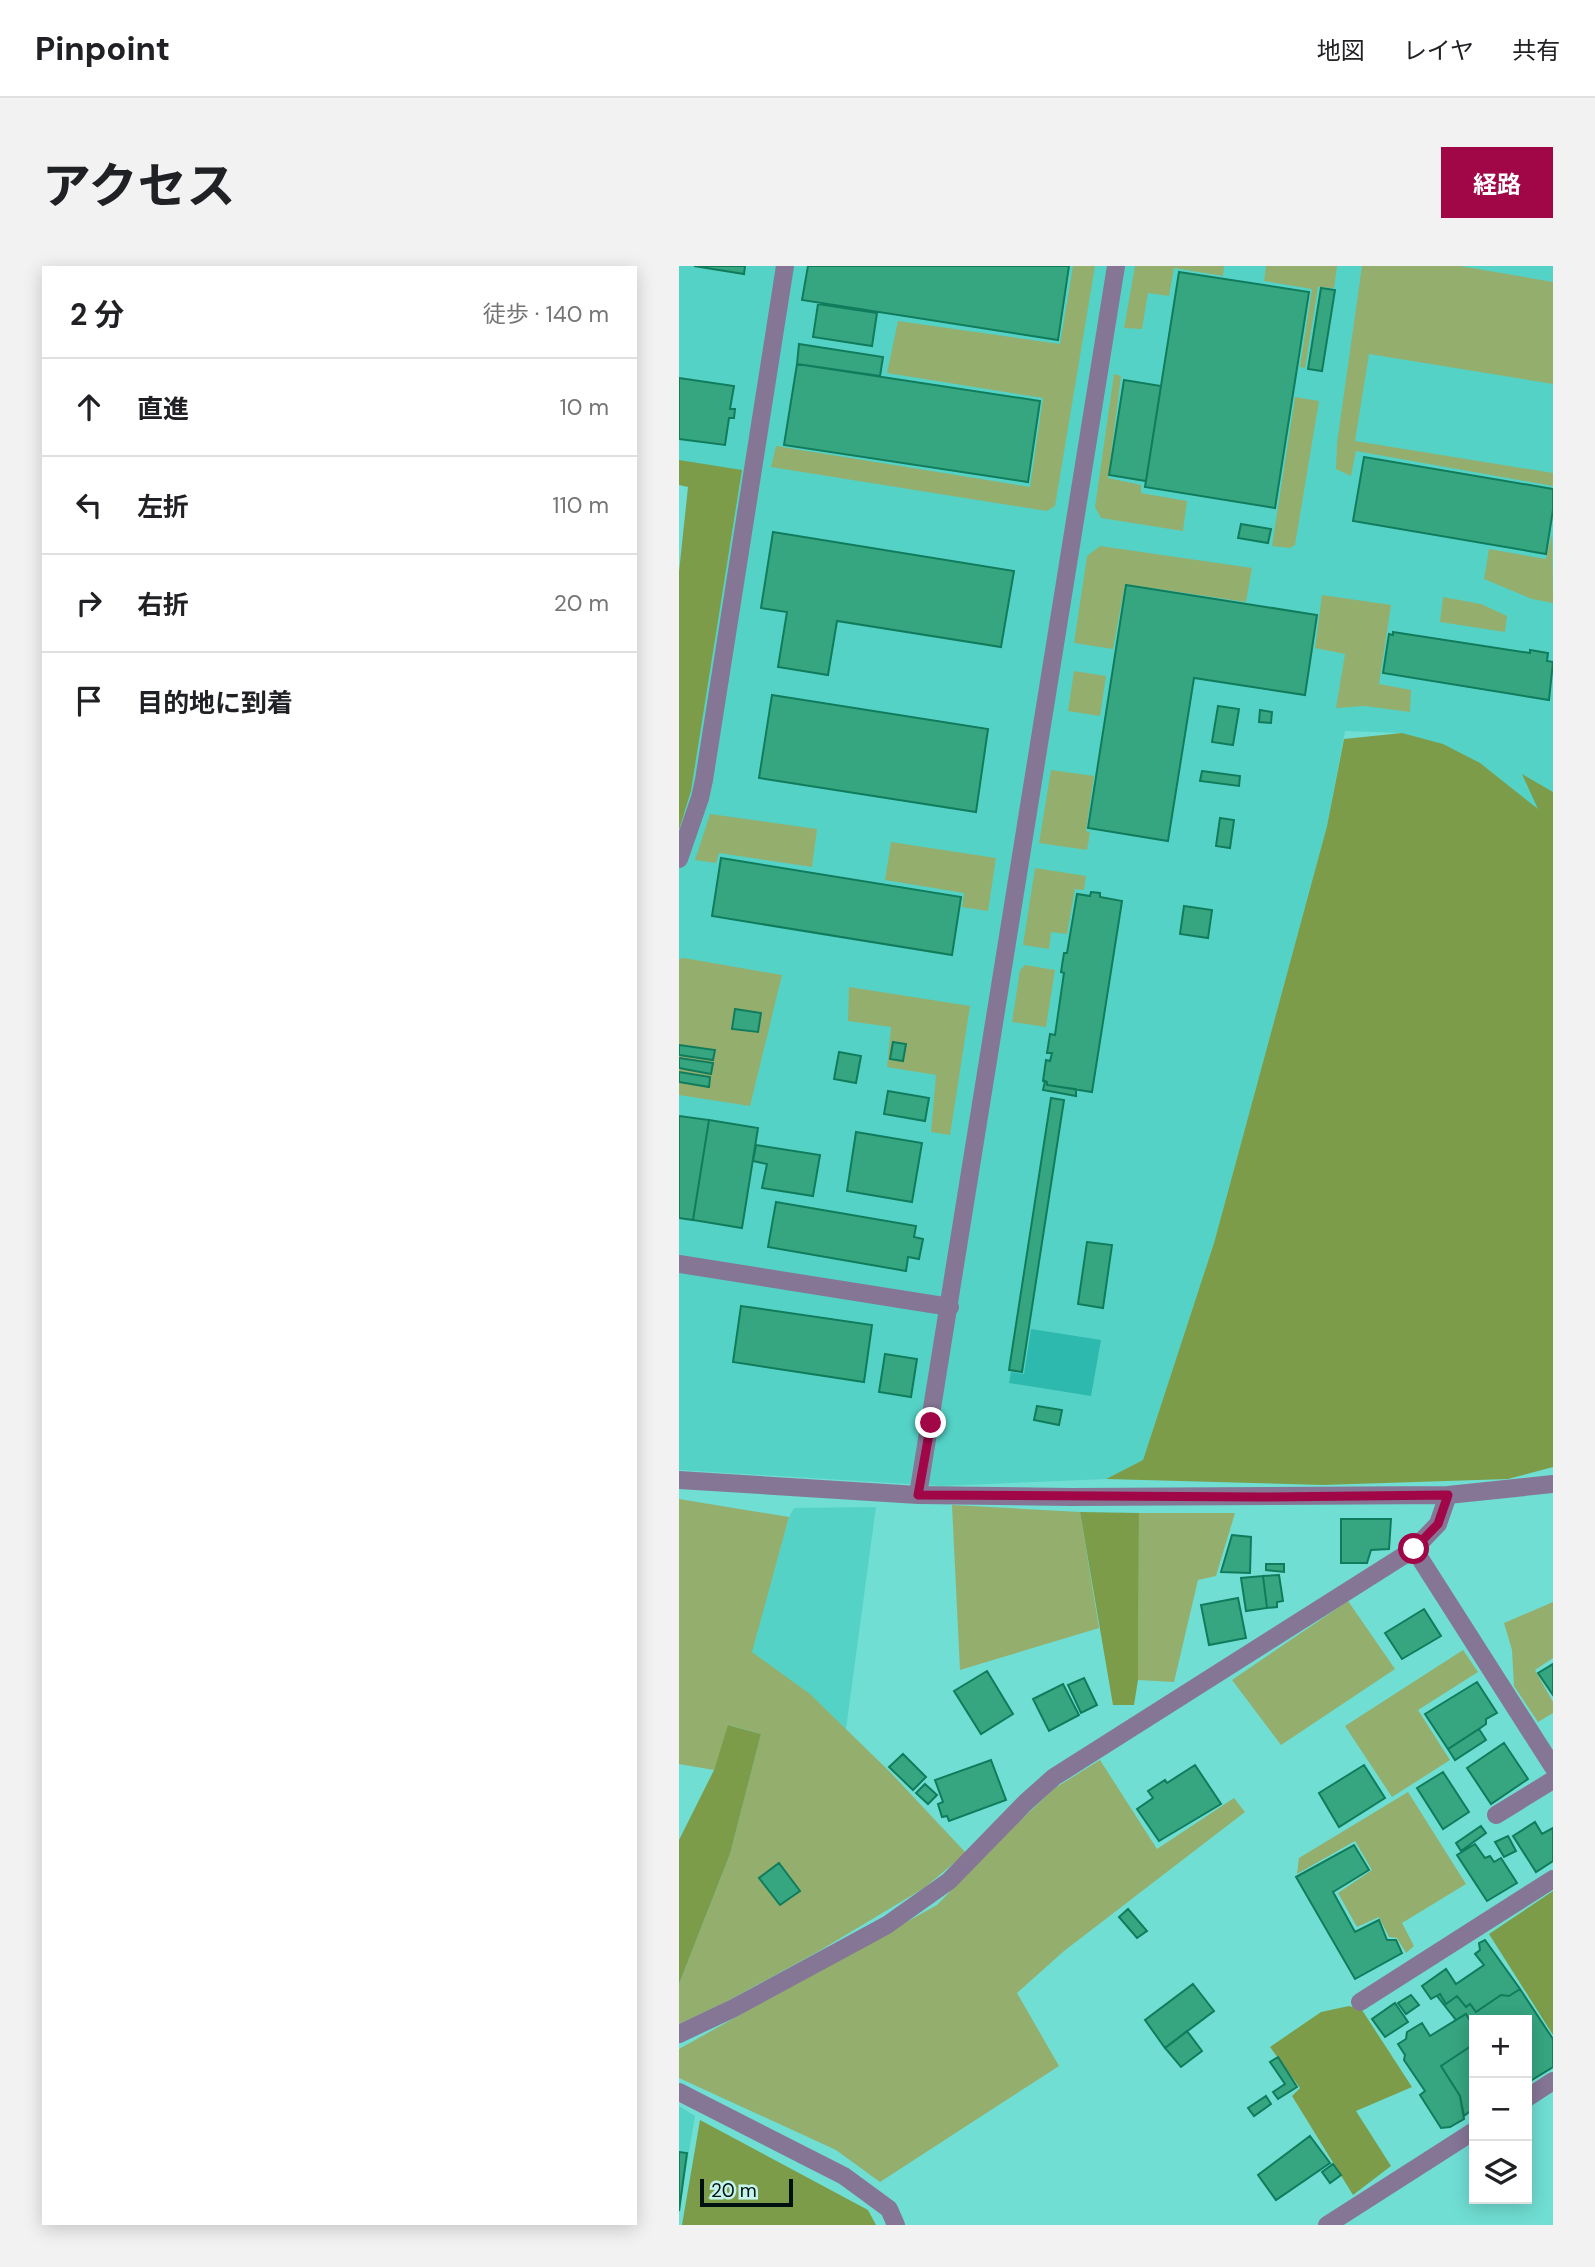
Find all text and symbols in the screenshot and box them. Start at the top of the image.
text: Pinpoint [35,27,170,70]
text: 地図 [1317,35,1365,66]
text: レイヤ [1403,35,1474,66]
text: 共有 [1512,35,1560,66]
button: 経路 [1441,147,1553,218]
text: アクセス [42,154,236,218]
text: 2 分 [70,295,124,334]
text: 徒歩 · 140 m [483,299,609,329]
icon: ahead [70,388,108,426]
text: 直進 [137,392,189,426]
text: 10 m [559,392,609,422]
icon: left [70,486,108,524]
text: 左折 [137,490,189,524]
text: 110 m [552,490,609,520]
icon: right [70,584,108,622]
text: 右折 [137,588,189,622]
text: 20 m [554,588,609,618]
icon: arrive [70,682,108,720]
text: 目的地に到着 [137,686,293,720]
route end [915,1407,946,1438]
route start [1398,1533,1429,1564]
map controls [1469,2015,1532,2204]
button: + [1469,2015,1532,2078]
button: − [1469,2078,1532,2141]
button: layers [1469,2141,1532,2204]
scale bar [700,2176,793,2208]
text: 20 m [711,2178,757,2203]

